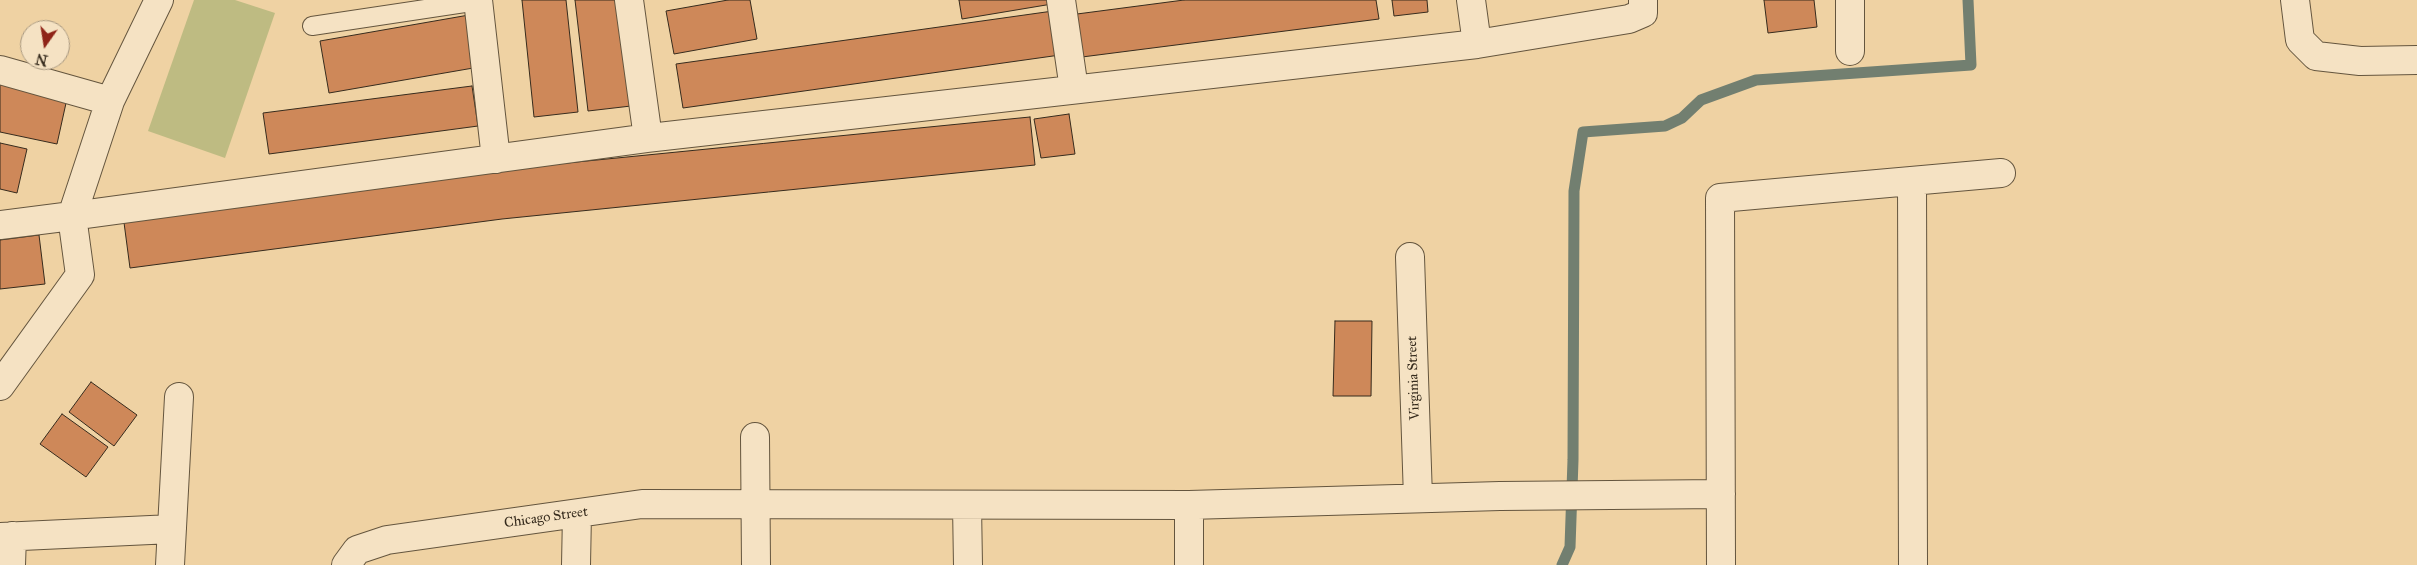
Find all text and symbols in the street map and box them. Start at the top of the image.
north arrow [20,20,70,70]
text: N [34,50,49,69]
street label: Virginia Street [1404,336,1424,420]
street label: Chicago Street [503,504,589,532]

